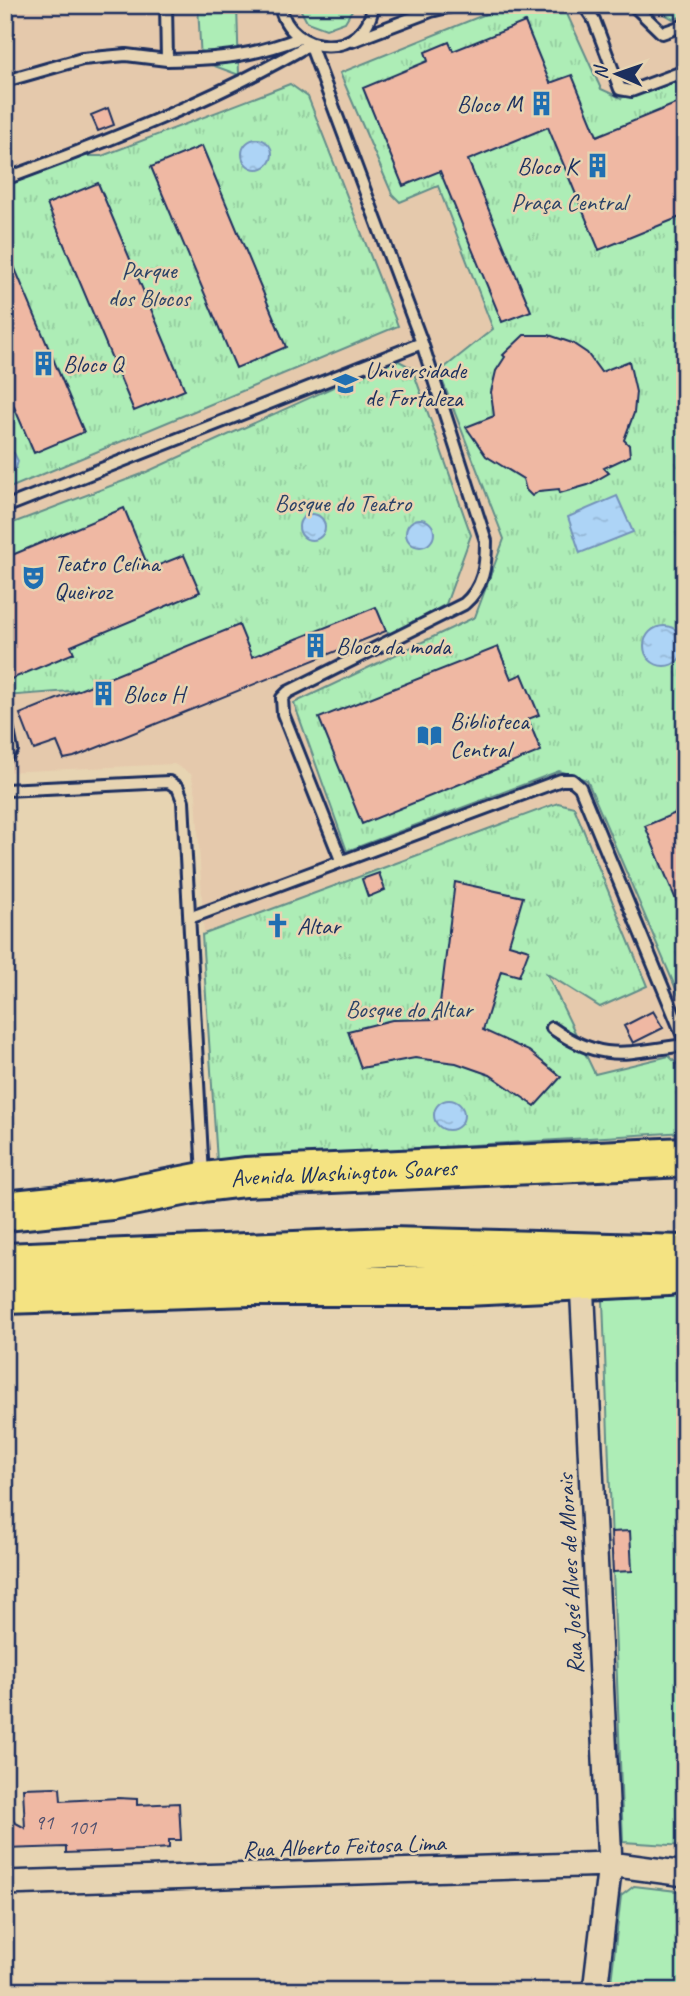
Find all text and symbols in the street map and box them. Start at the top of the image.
north arrow [582,38,652,108]
text: N [589,64,613,80]
place label: Bloco M [457,89,524,119]
building icon: Bloco M [528,90,556,118]
place label: Bloco K [517,151,581,181]
building icon: Bloco K [583,152,611,180]
park label: Praça Central [511,187,631,217]
park label: Parque dos Blocos [108,255,192,313]
place label: Bloco Q [63,349,125,379]
building icon: Bloco Q [29,350,57,378]
place label: Universidade de Fortaleza [365,355,468,413]
school or university icon: Universidade de Fortaleza [331,370,359,398]
park label: Bosque do Teatro [275,488,413,518]
place label: Teatro Celina Queiroz [54,548,162,606]
theatre icon: Teatro Celina Queiroz [20,563,48,591]
place label: Bloco da moda [336,631,452,661]
building icon: Bloco da moda [302,632,330,660]
place label: Bloco H [123,679,188,709]
building icon: Bloco H [89,680,117,708]
place label: Biblioteca Central [450,706,530,764]
library icon: Biblioteca Central [416,721,444,749]
place label: Altar [297,911,343,941]
church icon: Altar [263,912,291,940]
park label: Bosque do Altar [346,994,475,1024]
street label: Avenida Washington Soares [229,1152,459,1194]
street label: Rua José Alves de Morais [550,1471,590,1675]
house number: 91 [35,1809,55,1835]
house number: 101 [68,1814,98,1840]
street label: Rua Alberto Feitosa Lima [242,1827,447,1865]

